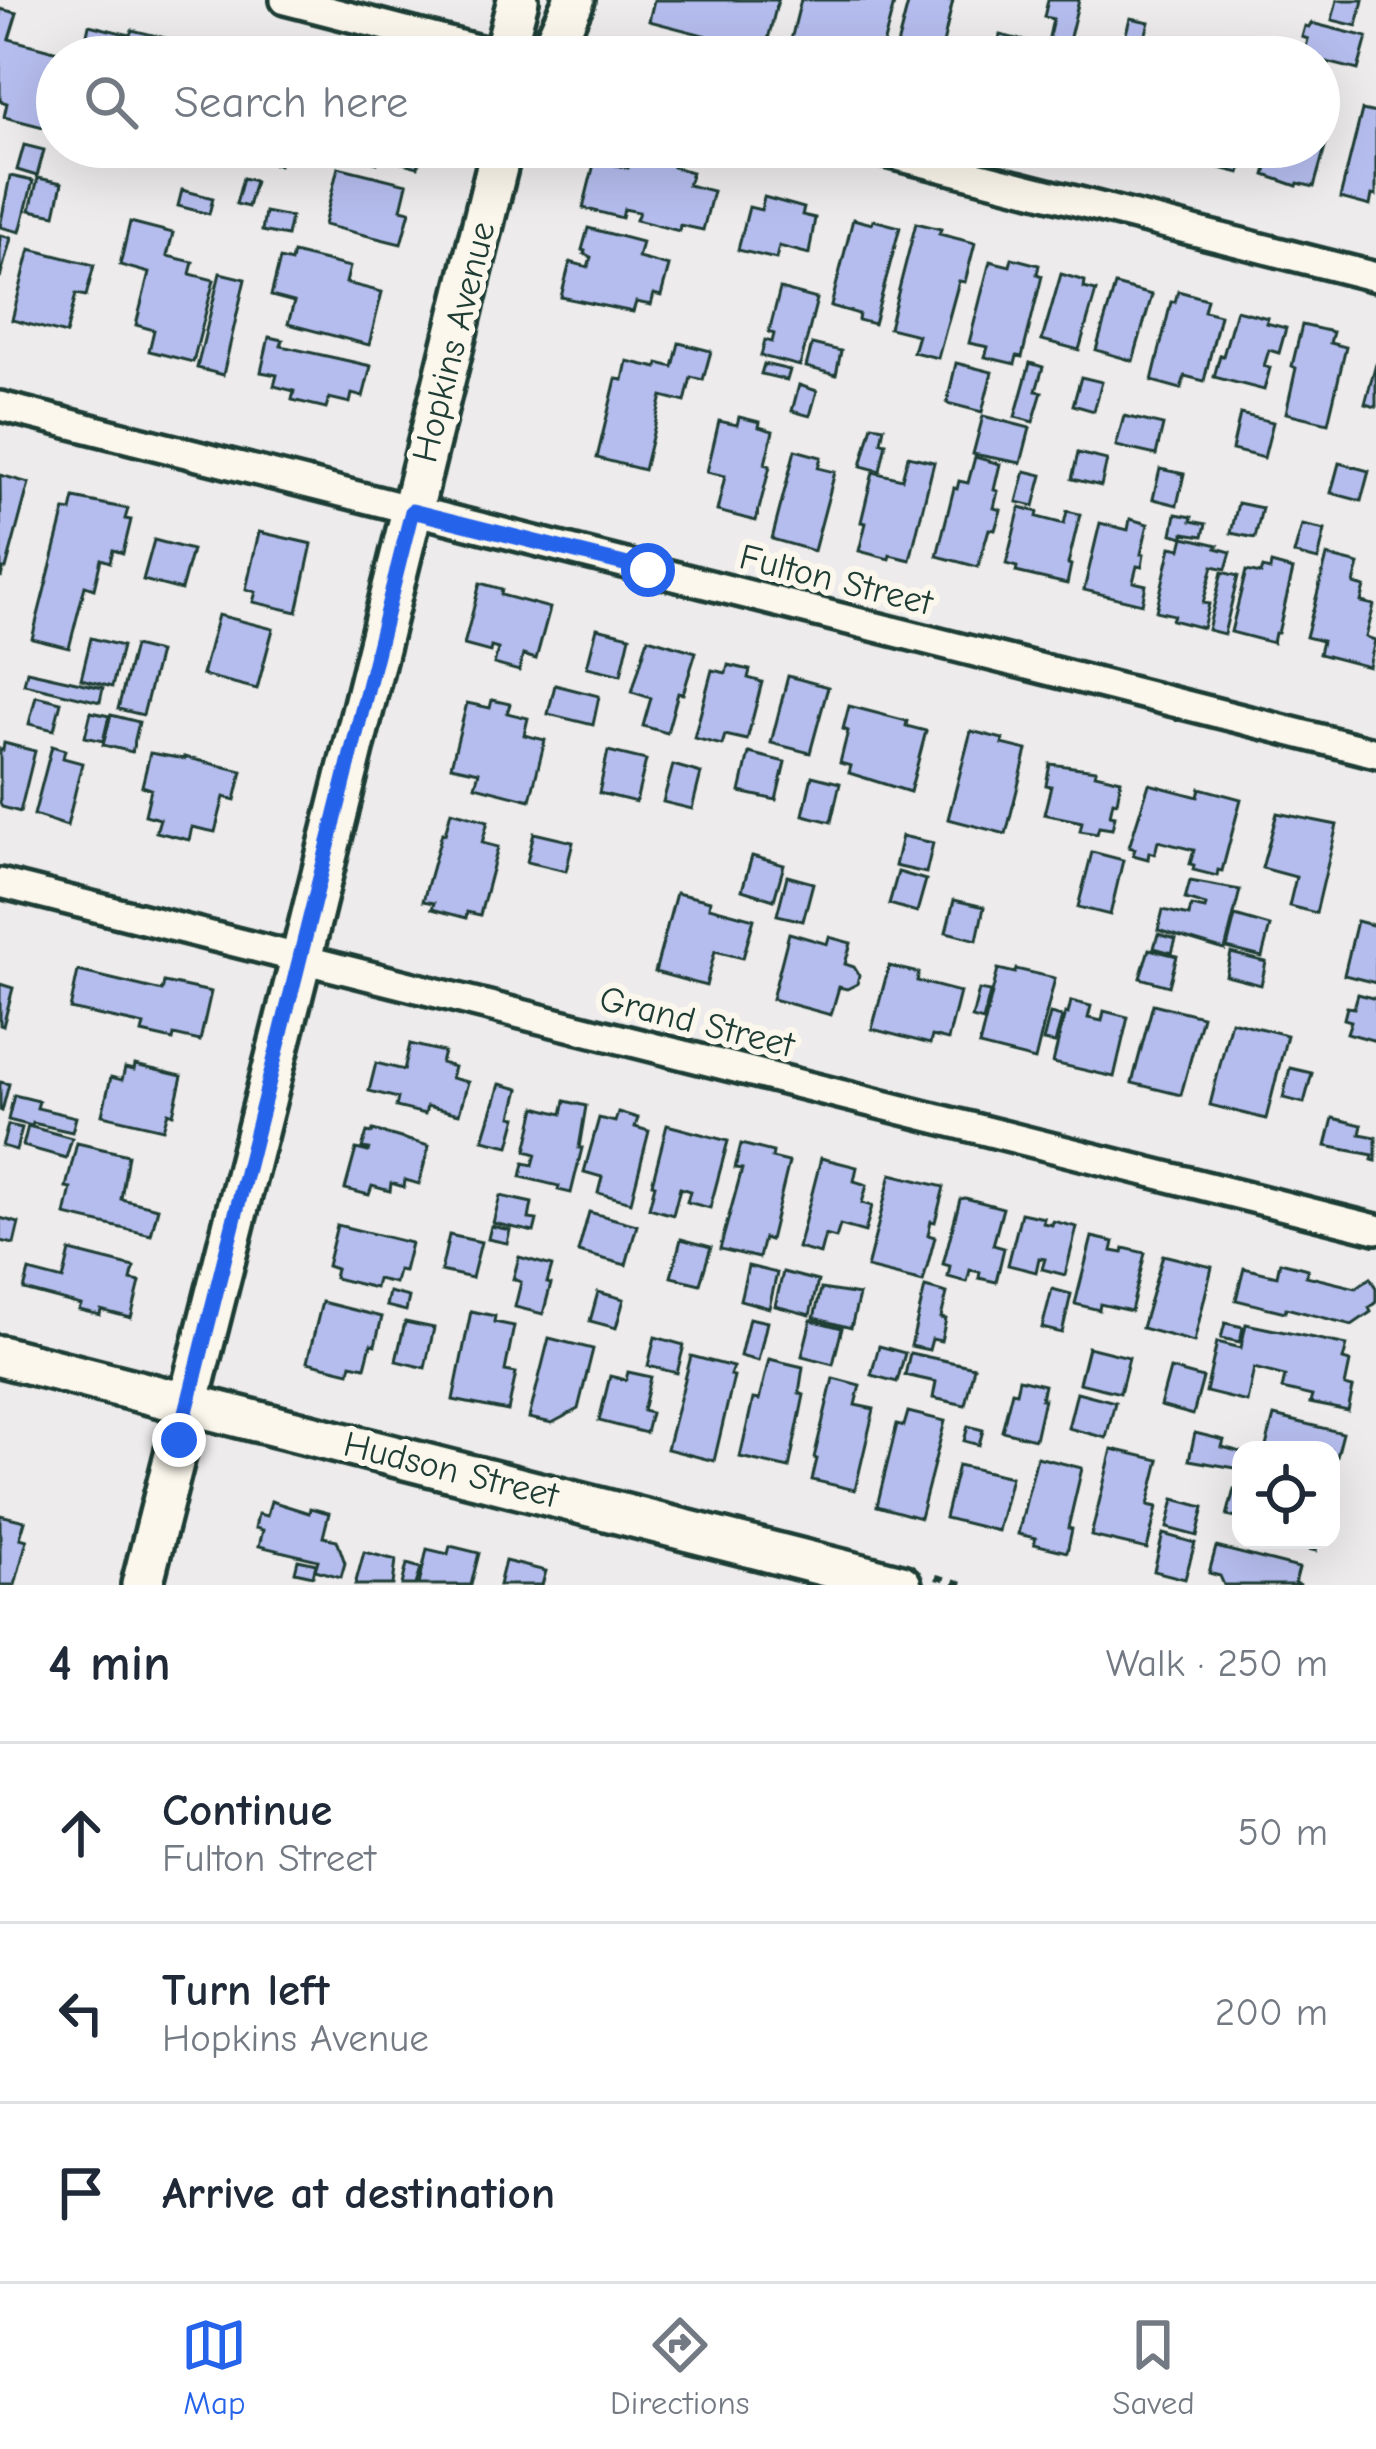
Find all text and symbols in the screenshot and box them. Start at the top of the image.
search box [36,36,1340,168]
icon: search [78,69,144,135]
text: Search here [174,76,408,128]
street label: Hopkins Avenue [404,218,504,466]
street label: Fulton Street [735,536,938,624]
route start [621,543,675,597]
street label: Grand Street [595,978,800,1066]
route end [152,1413,206,1467]
street label: Hudson Street [340,1424,564,1517]
map controls [1232,1441,1340,1549]
button: locate [1232,1441,1340,1549]
text: 4 min [48,1634,171,1693]
text: Walk · 250 m [1106,1641,1328,1686]
text: Continue [162,1784,332,1836]
icon: ahead [48,1800,114,1866]
text: 50 m [1238,1810,1328,1855]
text: Fulton Street [162,1836,376,1881]
text: Turn left [162,1964,329,2016]
icon: left [48,1980,114,2046]
text: 200 m [1215,1990,1328,2035]
text: Hopkins Avenue [162,2016,429,2061]
icon: arrive [48,2160,114,2226]
text: Arrive at destination [162,2167,555,2219]
tab: Map [181,2312,247,2422]
tab: Directions [610,2312,750,2422]
tab: Saved [1112,2312,1195,2422]

